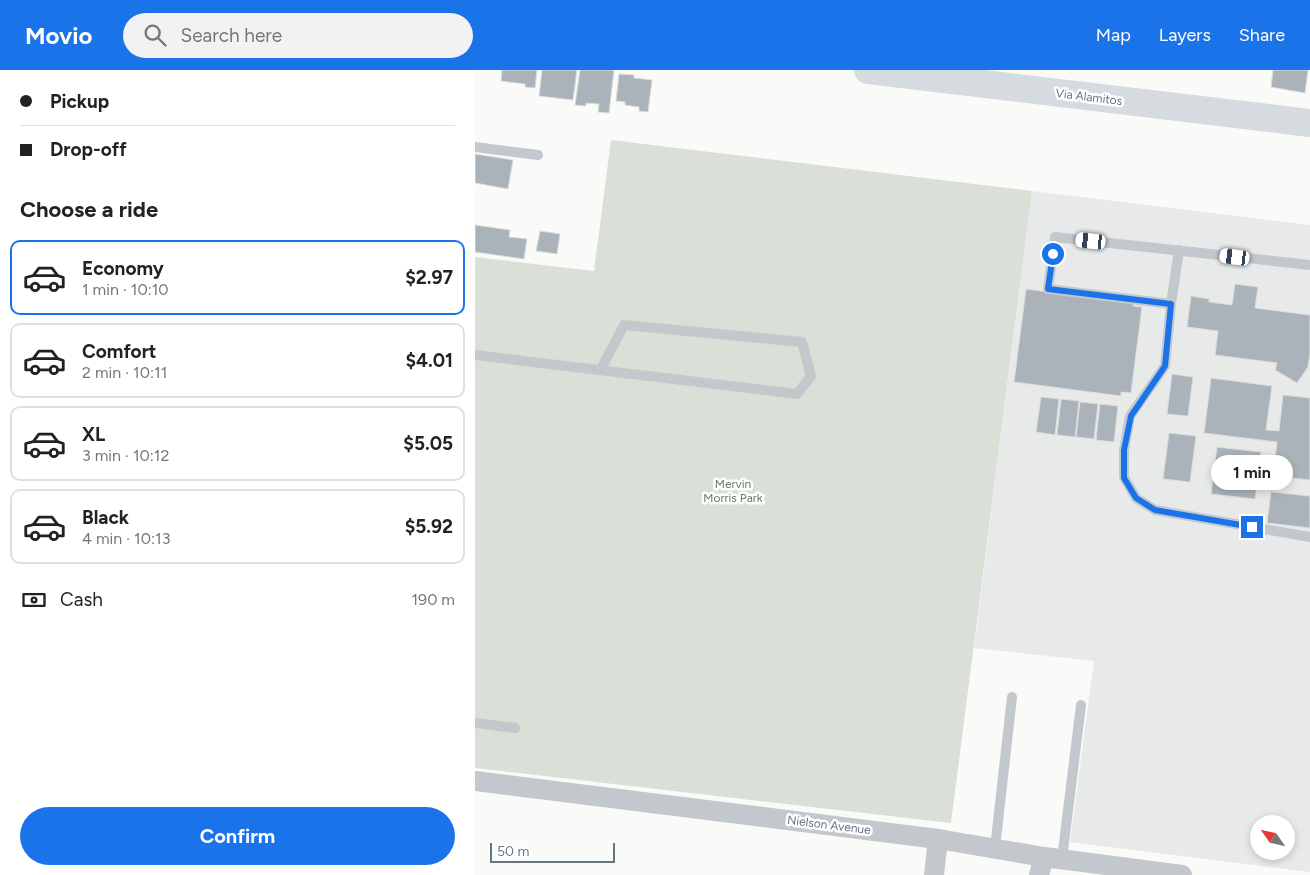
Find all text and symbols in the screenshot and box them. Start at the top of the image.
search box [123,13,473,58]
text: Movio [25,21,93,50]
icon: search [141,21,169,49]
text: Search here [181,24,282,47]
text: Map [1096,24,1131,46]
text: Layers [1159,24,1211,46]
text: Share [1239,24,1285,46]
street label: Via Alamitos [1055,86,1124,108]
text: Pickup [50,90,109,113]
text: Drop-off [50,138,127,161]
text: Choose a ride [20,196,158,223]
car [1075,232,1106,250]
route start [1042,243,1064,265]
car [1219,248,1250,266]
icon: car [22,255,67,300]
text: Economy [82,257,164,280]
text: $2.97 [405,266,453,289]
text: 1 min · 10:10 [82,280,169,299]
icon: car [22,338,67,383]
text: Comfort [82,340,157,363]
text: $4.01 [405,349,453,372]
text: 2 min · 10:11 [82,363,167,382]
icon: car [22,421,67,466]
text: XL [82,423,105,446]
text: $5.05 [403,432,453,455]
text: 3 min · 10:12 [82,446,169,465]
callout: 1 min [1211,454,1293,490]
text: 1 min [1233,463,1271,482]
park label: Mervin Morris Park [703,477,763,505]
icon: car [22,504,67,549]
text: Black [82,506,129,529]
text: $5.92 [405,515,453,538]
route end [1241,516,1263,538]
text: 4 min · 10:13 [82,529,170,548]
icon: cash [20,586,48,614]
text: Cash [60,588,103,611]
text: 190 m [412,590,455,609]
button: Confirm [20,807,455,865]
street label: Nielson Avenue [786,813,872,837]
north arrow [1250,815,1295,860]
map controls [1250,815,1295,860]
scale bar [490,840,615,863]
text: 50 m [497,843,529,860]

